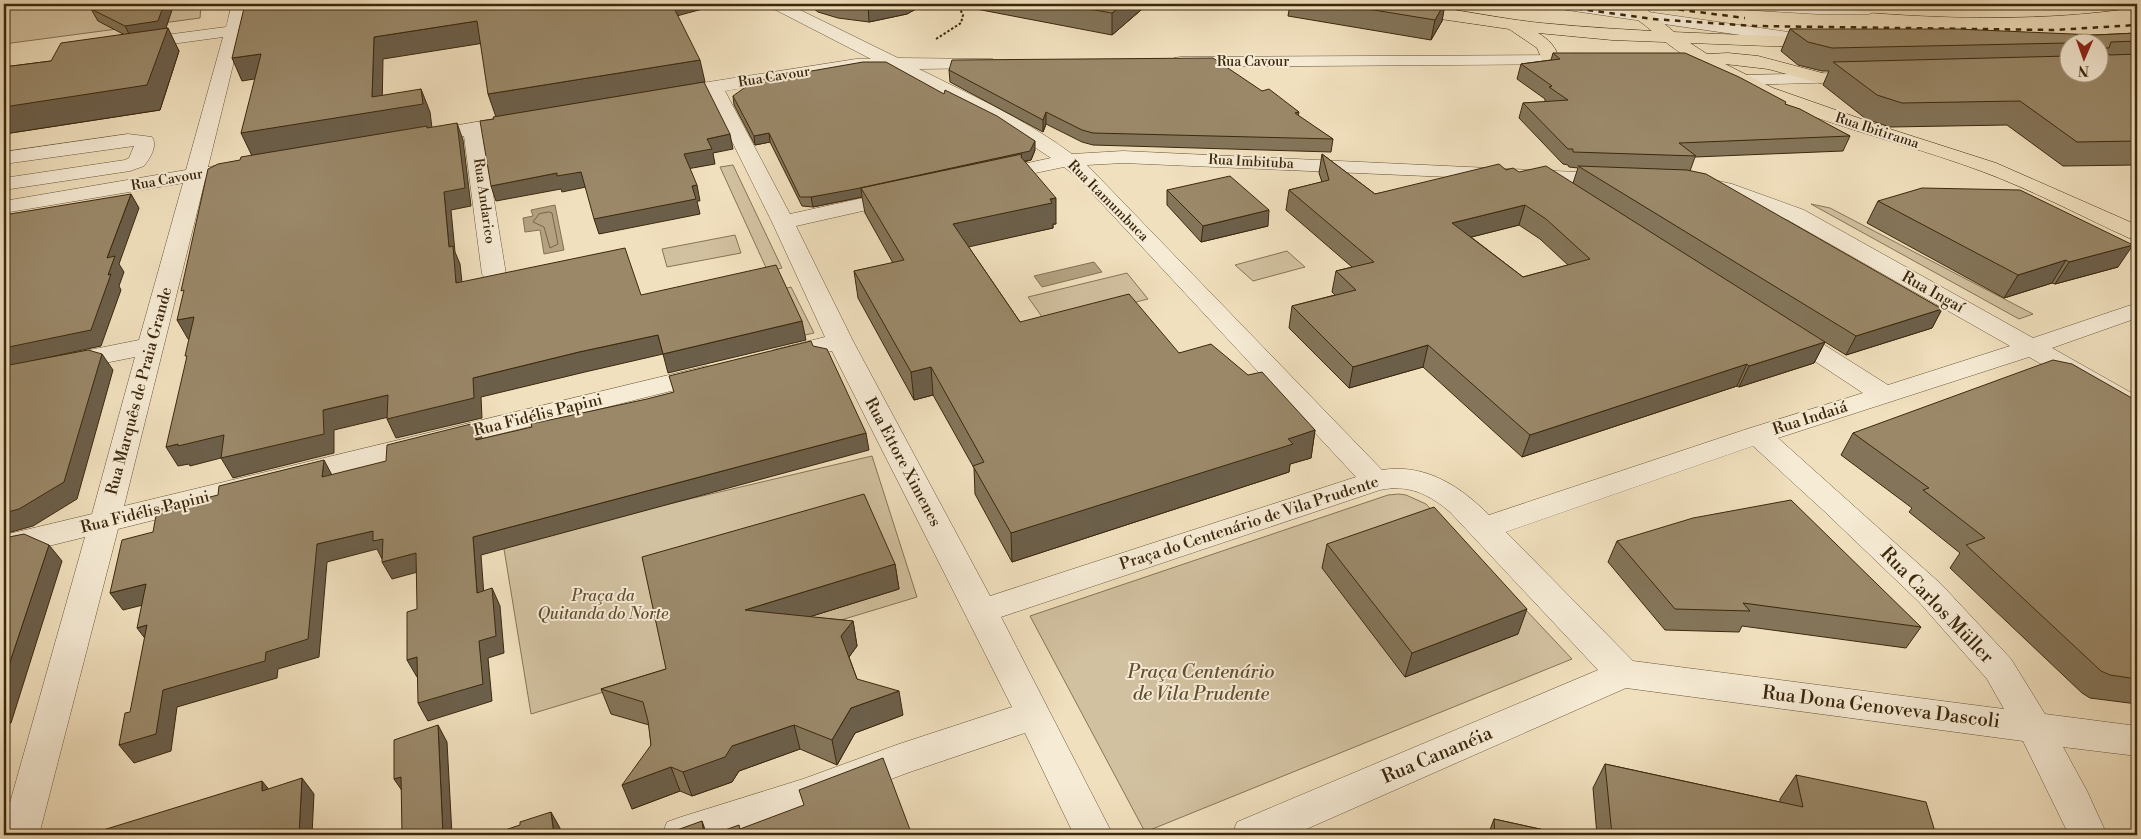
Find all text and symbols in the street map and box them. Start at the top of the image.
north arrow [2058,32,2108,82]
street label: Rua Cavour [1217,53,1289,71]
text: N [2078,61,2089,79]
street label: Rua Cavour [737,62,811,92]
street label: Rua Ibitirama [1833,109,1922,153]
street label: Rua Imbituba [1208,151,1295,173]
street label: Rua Andarico [469,157,499,245]
street label: Rua Itamumbuca [1064,157,1153,246]
street label: Rua Cavour [130,165,204,195]
street label: Rua Ingaí [1898,267,1969,318]
street label: Rua Marquês de Praia Grande [102,285,176,497]
street label: Rua Fidélis Papini [471,389,605,441]
street label: Rua Ettore Ximenes [860,394,946,530]
street label: Rua Indaiá [1770,396,1851,440]
street label: Praça do Centenário de Vila Prudente [1117,472,1381,574]
street label: Rua Fidélis Papini [78,486,212,538]
street label: Rua Carlos Müller [1875,542,1999,668]
park label: Praça da Quitanda do Norte [537,586,669,624]
park label: Praça Centenário de Vila Prudente [1127,660,1274,706]
street label: Rua Dona Genoveva Dascoli [1761,680,2001,734]
street label: Rua Cananéia [1378,721,1496,789]

